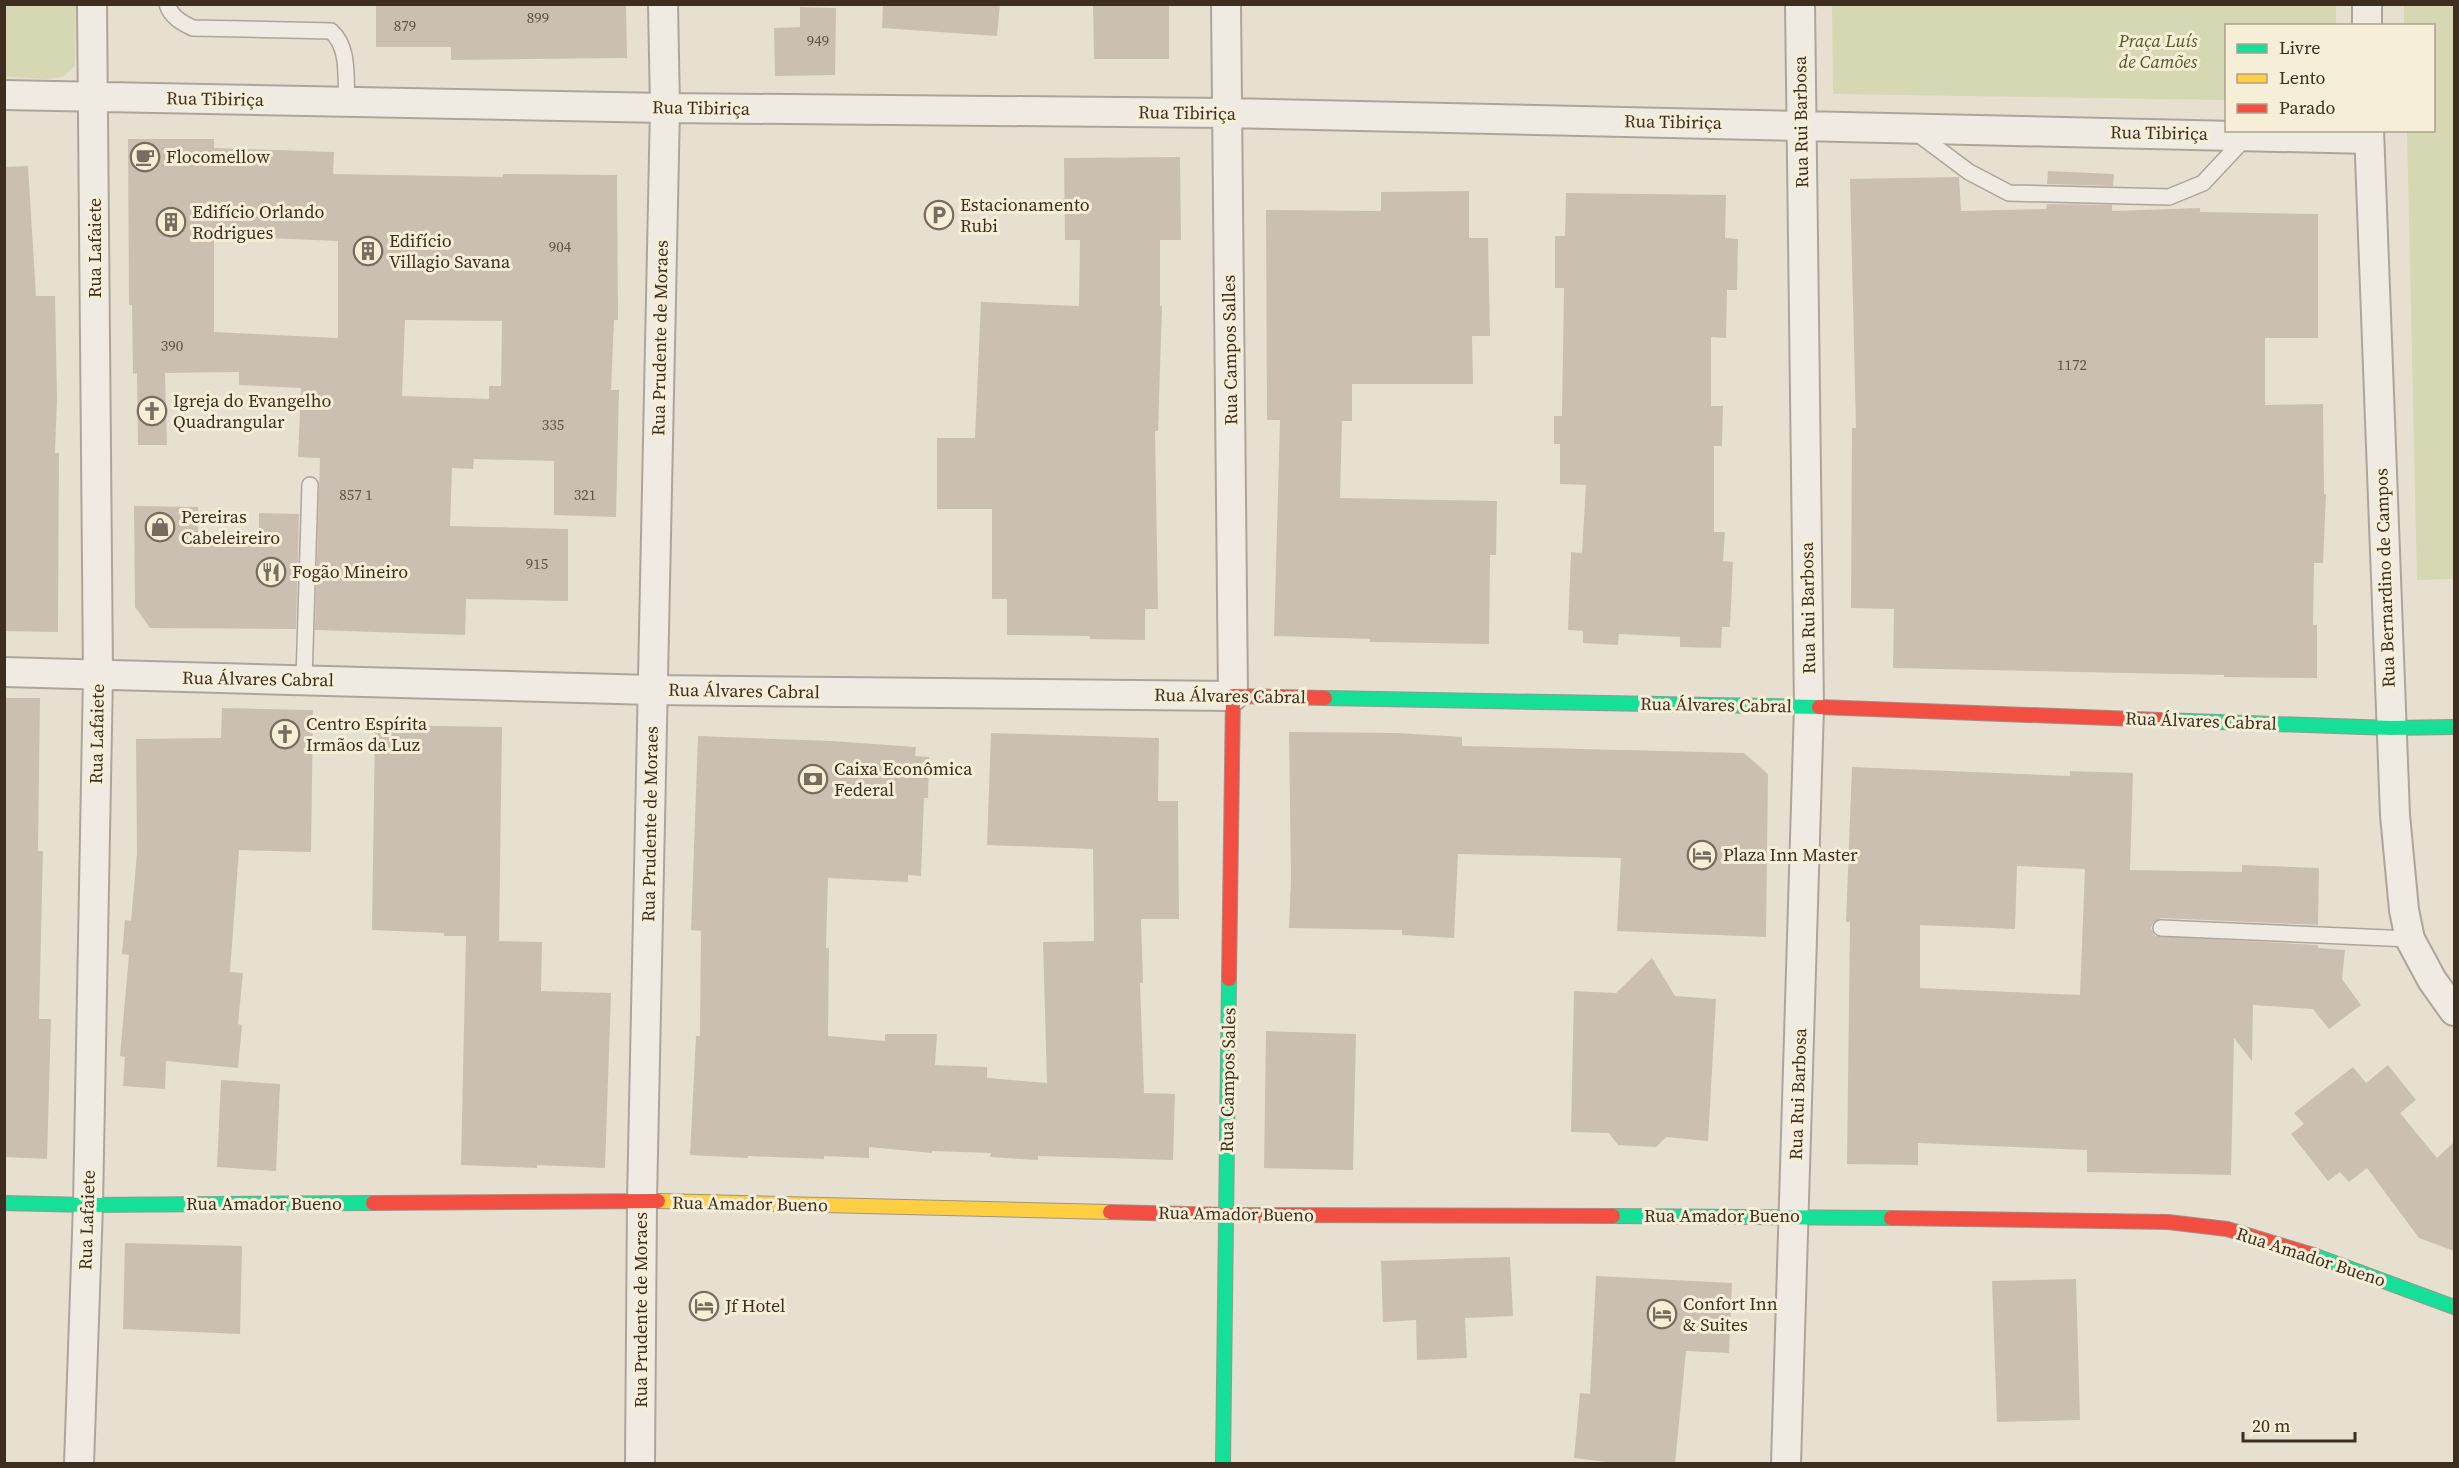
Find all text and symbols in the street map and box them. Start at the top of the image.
house number: 899 [527,7,549,28]
house number: 879 [394,15,416,36]
legend [2225,24,2435,132]
park label: Praça Luís de Camões [2117,28,2198,74]
house number: 949 [807,30,829,51]
text: Livre [2279,35,2321,60]
street label: Rua Rui Barbosa [1787,55,1814,188]
text: Lento [2279,65,2326,90]
street label: Rua Tibiriça [166,85,265,112]
street label: Rua Tibiriça [652,94,751,121]
text: Parado [2279,95,2335,120]
street label: Rua Tibiriça [1138,99,1237,126]
street label: Rua Tibiriça [1624,108,1723,135]
street label: Rua Tibiriça [2110,119,2209,146]
cafe icon: Flocomellow [129,141,161,173]
place label: Flocomellow [166,144,270,169]
place label: Estacionamento Rubi [960,192,1090,238]
street label: Rua Lafaiete [82,198,107,298]
place label: Edifício Orlando Rodrigues [192,199,324,245]
parking icon: Estacionamento Rubi [923,199,955,231]
building icon: Edifício Orlando Rodrigues [155,206,187,238]
place label: Edifício Villagio Savana [389,228,511,274]
building icon: Edifício Villagio Savana [352,235,384,267]
house number: 904 [549,236,572,257]
street label: Rua Prudente de Moraes [645,240,674,436]
street label: Rua Campos Salles [1216,275,1243,425]
house number: 390 [161,335,183,356]
house number: 1172 [2057,354,2087,375]
place label: Igreja do Evangelho Quadrangular [173,388,331,434]
church icon: Igreja do Evangelho Quadrangular [136,395,168,427]
house number: 335 [542,414,564,435]
street label: Rua Bernardino de Campos [2368,468,2401,688]
house number: 857 1 [339,484,373,505]
house number: 321 [574,484,596,505]
place label: Pereiras Cabeleireiro [181,504,280,550]
shop icon: Pereiras Cabeleireiro [144,511,176,543]
street label: Rua Rui Barbosa [1794,541,1821,674]
house number: 915 [526,553,548,574]
restaurant icon: Fogão Mineiro [255,556,287,588]
place label: Fogão Mineiro [292,559,408,584]
street label: Rua Álvares Cabral [182,665,334,692]
street label: Rua Álvares Cabral [668,677,820,704]
street label: Rua Álvares Cabral [1154,682,1306,709]
street label: Rua Lafaiete [83,684,110,784]
street label: Rua Álvares Cabral [1640,691,1792,718]
street label: Rua Álvares Cabral [2125,705,2277,736]
place label: Centro Espírita Irmãos da Luz [306,711,428,757]
church icon: Centro Espírita Irmãos da Luz [269,718,301,750]
street label: Rua Prudente de Moraes [635,726,664,922]
place label: Caixa Econômica Federal [834,756,973,802]
bank icon: Caixa Econômica Federal [797,763,829,795]
hotel icon: Plaza Inn Master [1686,839,1718,871]
place label: Plaza Inn Master [1723,842,1858,867]
street label: Rua Campos Sales [1214,1007,1241,1153]
street label: Rua Rui Barbosa [1783,1027,1812,1160]
street label: Rua Lafaiete [72,1169,101,1271]
street label: Rua Amador Bueno [672,1190,828,1217]
street label: Rua Amador Bueno [186,1191,342,1216]
street label: Rua Amador Bueno [1158,1200,1314,1227]
street label: Rua Amador Bueno [1644,1203,1800,1228]
street label: Rua Prudente de Moraes [628,1212,653,1408]
street label: Rua Amador Bueno [2233,1221,2389,1293]
hotel icon: Jf Hotel [688,1290,720,1322]
place label: Confort Inn & Suites [1683,1291,1778,1337]
place label: Jf Hotel [724,1293,785,1318]
hotel icon: Confort Inn & Suites [1646,1298,1678,1330]
scale bar [2243,1405,2356,1443]
text: 20 m [2252,1413,2290,1438]

